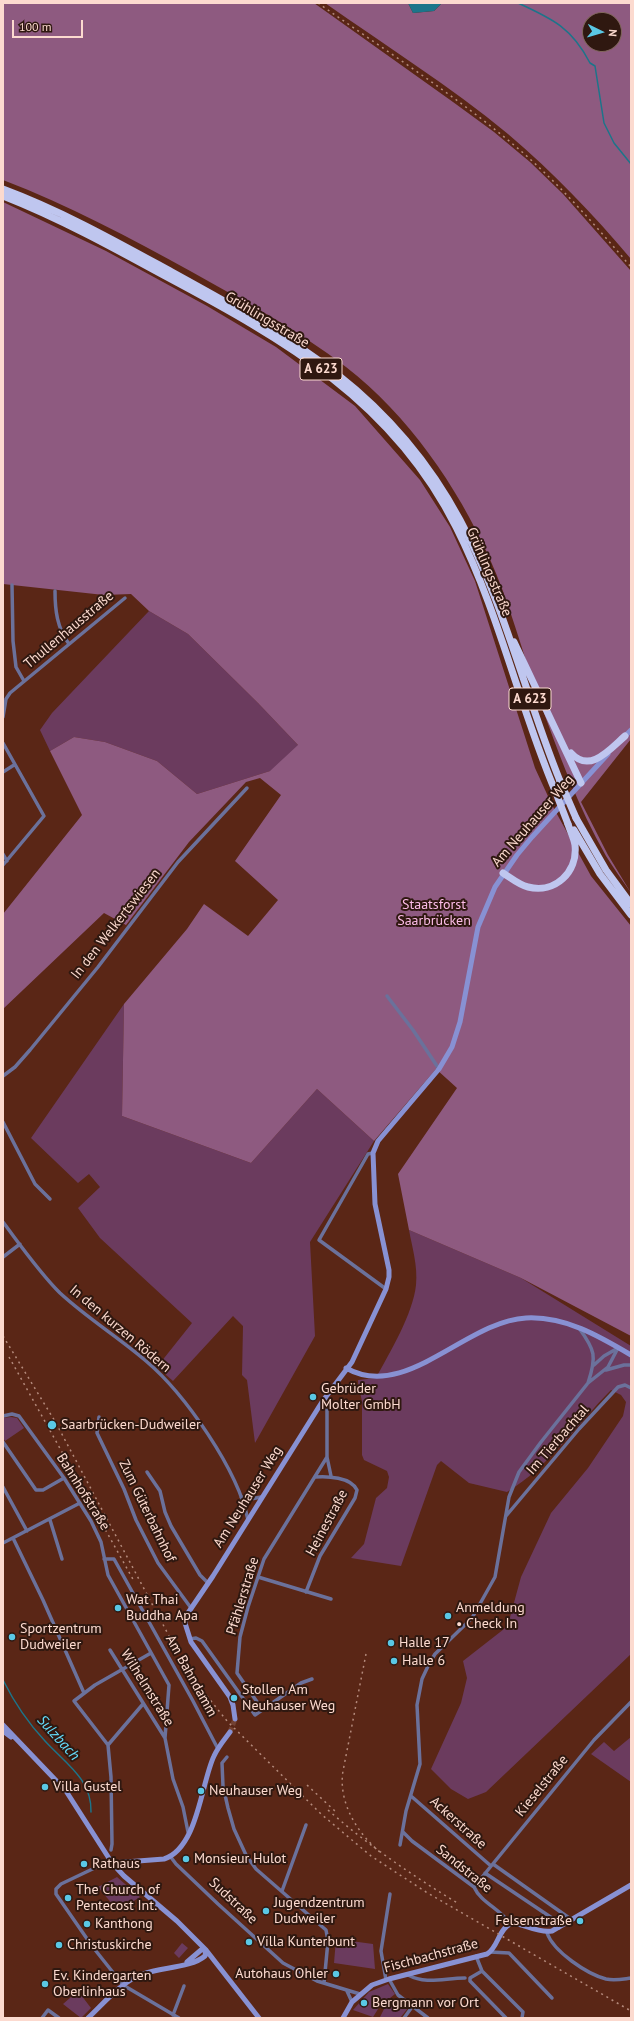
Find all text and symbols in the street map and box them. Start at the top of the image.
scale bar [14,12,85,38]
north arrow [582,12,622,52]
text: 100 m [19,19,52,34]
text: N [606,29,620,37]
street label: Grühlingsstraße [222,288,312,352]
road number: A 623 [300,358,342,380]
street label: Grühlingsstraße [463,525,515,619]
street label: Thullenhausstraße [21,588,117,672]
road number: A 623 [509,688,551,710]
street label: Am Neuhauser Weg [488,772,578,870]
street label: In den Welkertswiesen [68,866,164,982]
park label: Staatsforst Saarbrücken [397,897,471,930]
street label: In den kurzen Rödern [66,1282,174,1376]
place label: Gebrüder Molter GmbH [321,1381,401,1414]
marker: Gebrüder Molter GmbH [308,1392,318,1402]
street label: Im Tierbachtal [523,1402,593,1478]
place label: Saarbrücken-Dudweiler [61,1417,201,1433]
marker: Saarbrücken-Dudweiler [46,1419,58,1431]
street label: Am Neuhauser Weg [210,1443,286,1551]
street label: Bahnhofstraße [53,1450,113,1534]
street label: Zum Güterbahnhof [115,1457,179,1565]
street label: Heinestraße [302,1487,352,1559]
street label: Pfählerstraße [223,1555,263,1637]
place label: Wat Thai Buddha Apa [126,1592,198,1624]
place label: Anmeldung • Check In [456,1600,525,1632]
marker: Wat Thai Buddha Apa [113,1603,123,1613]
marker: Anmeldung • Check In [443,1611,453,1621]
place label: Sportzentrum Dudweiler [20,1621,102,1654]
marker: Sportzentrum Dudweiler [7,1632,17,1642]
street label: Am Bahndamm [162,1632,220,1720]
place label: Halle 17 [399,1635,450,1651]
marker: Halle 17 [386,1638,396,1648]
street label: Wilhelmstraße [117,1646,177,1730]
place label: Halle 6 [402,1653,445,1669]
marker: Halle 6 [389,1656,399,1666]
place label: Stollen Am Neuhauser Weg [242,1682,335,1714]
marker: Stollen Am Neuhauser Weg [229,1693,239,1703]
water label: Sulzbach [33,1712,83,1764]
street label: Kieselstraße [512,1752,572,1820]
place label: Villa Gustel [53,1779,121,1795]
marker: Villa Gustel [40,1782,50,1792]
place label: Neuhauser Weg [209,1783,302,1799]
marker: Neuhauser Weg [196,1786,206,1796]
street label: Ackerstraße [426,1793,490,1853]
street label: Sandstraße [433,1841,495,1897]
place label: Monsieur Hulot [194,1851,286,1867]
marker: Monsieur Hulot [181,1854,191,1864]
place label: Rathaus [92,1856,140,1872]
marker: Rathaus [79,1859,89,1869]
street label: Sudstraße [205,1874,261,1928]
place label: The Church of Pentecost Int. [76,1882,160,1914]
marker: The Church of Pentecost Int. [63,1893,73,1903]
place label: Jugendzentrum Dudweiler [274,1895,365,1928]
marker: Jugendzentrum Dudweiler [261,1906,271,1916]
place label: Felsenstraße [495,1913,572,1929]
place label: Kanthong [95,1916,153,1932]
marker: Felsenstraße [575,1916,585,1926]
marker: Kanthong [82,1919,92,1929]
place label: Villa Kunterbunt [257,1934,355,1950]
street label: Fischbachstraße [382,1935,480,1977]
place label: Christuskirche [67,1937,152,1953]
marker: Villa Kunterbunt [244,1937,254,1947]
marker: Christuskirche [54,1940,64,1950]
place label: Autohaus Ohler [235,1966,328,1982]
place label: Ev. Kindergarten Oberlinhaus [53,1968,151,2000]
marker: Autohaus Ohler [331,1969,341,1979]
marker: Ev. Kindergarten Oberlinhaus [40,1979,50,1989]
place label: Bergmann vor Ort [372,1995,479,2011]
marker: Bergmann vor Ort [359,1998,369,2008]

